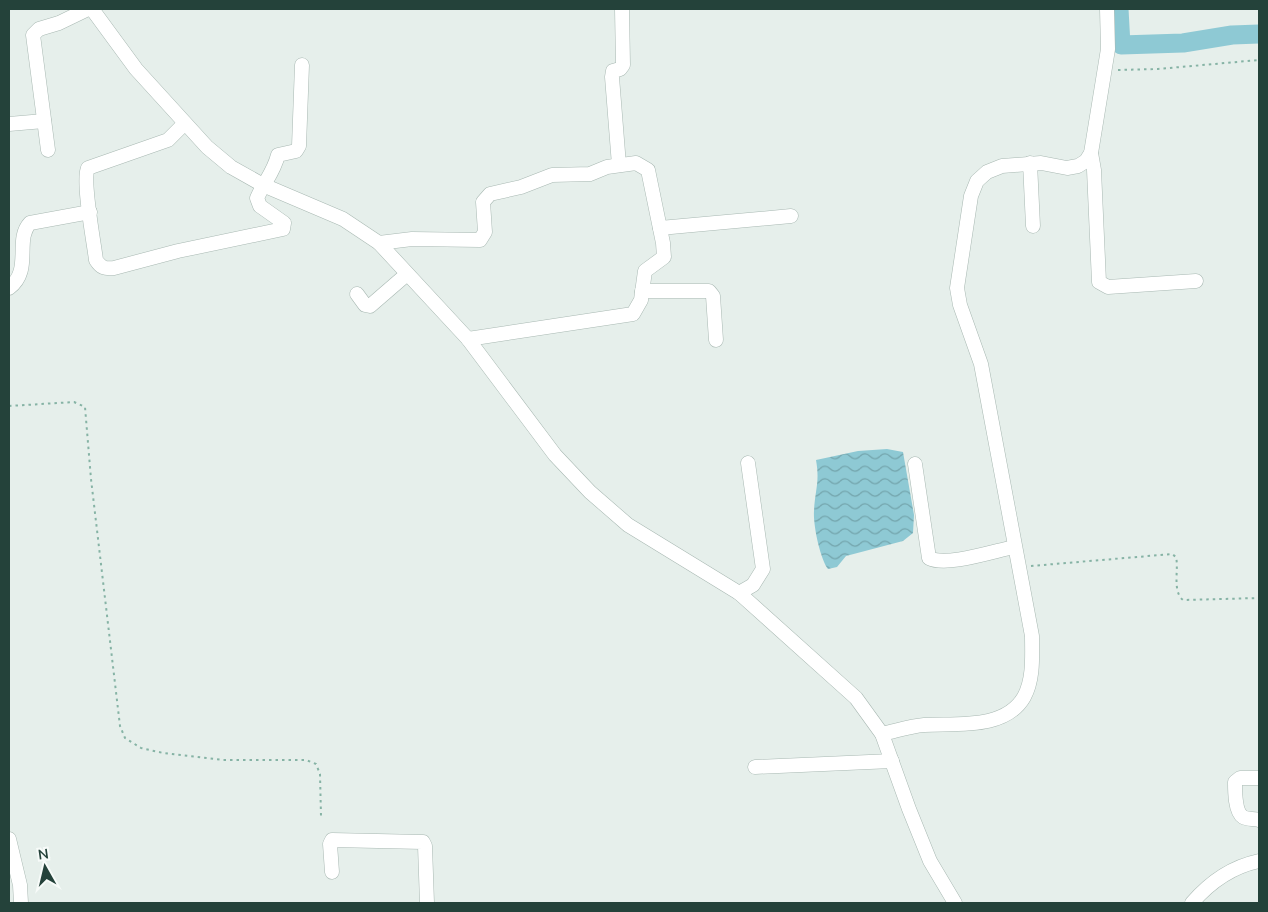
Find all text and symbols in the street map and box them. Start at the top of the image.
north arrow [20,842,70,892]
text: N [37,844,50,864]

